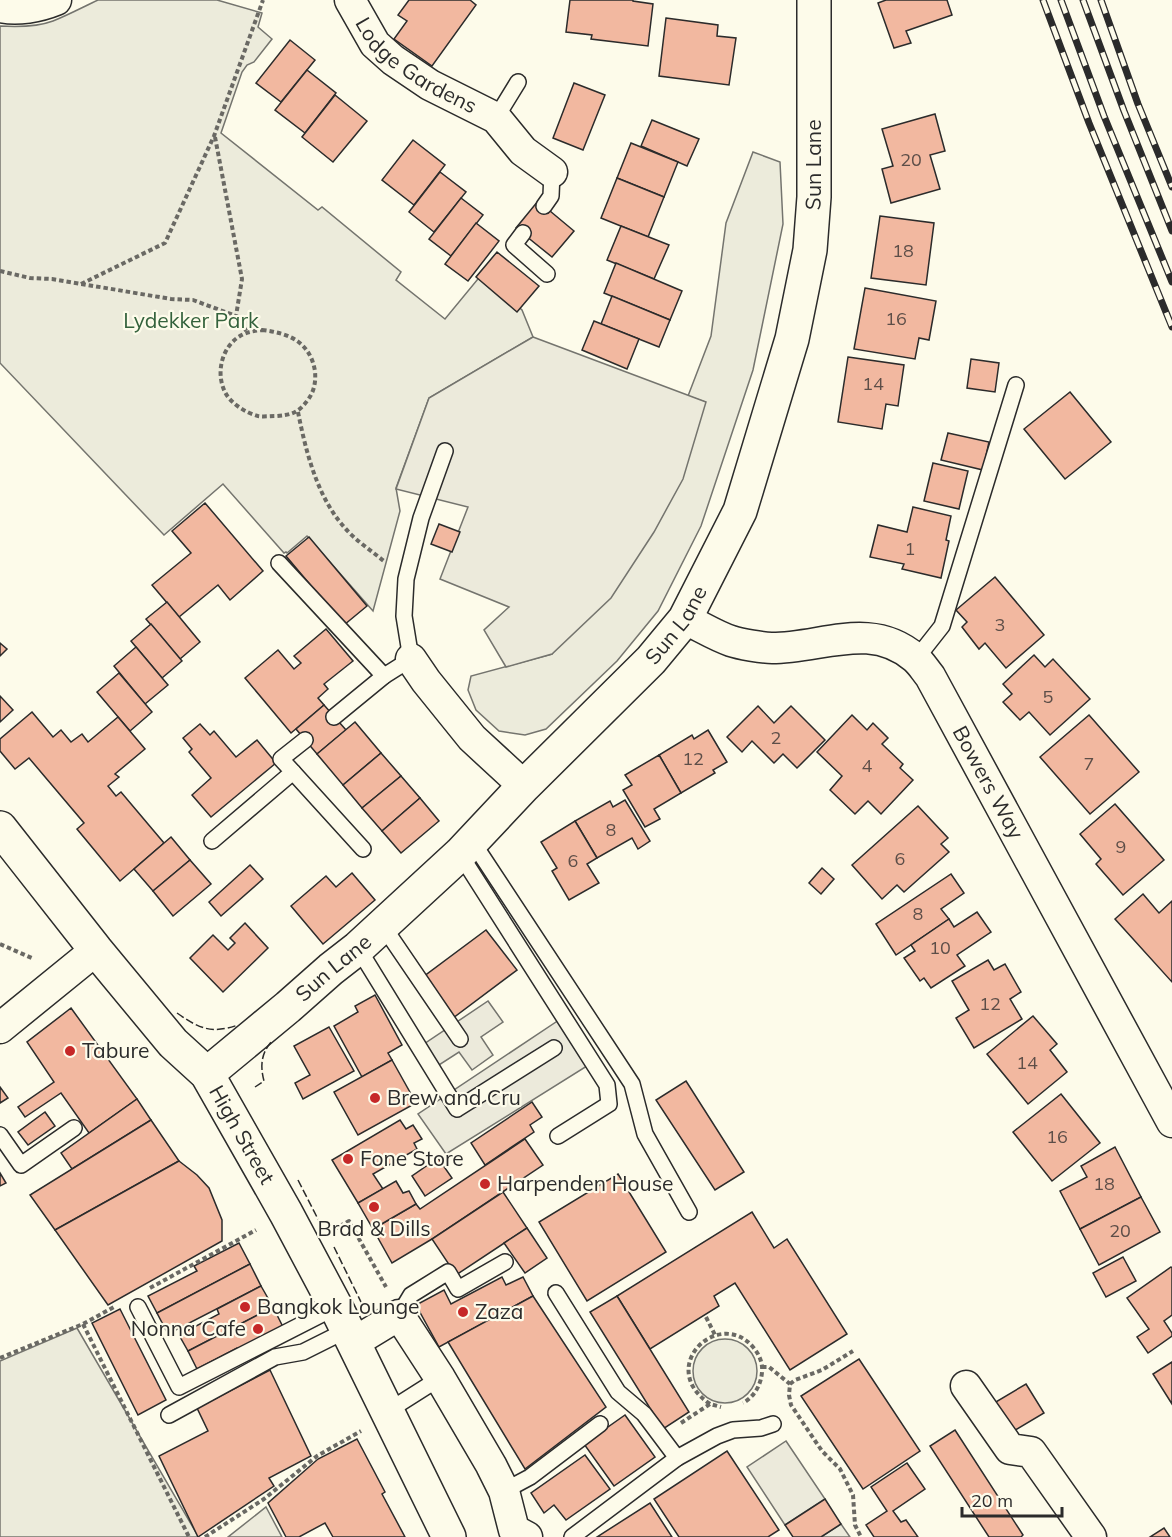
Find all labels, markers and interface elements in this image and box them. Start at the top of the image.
street label: Lodge Gardens [350,12,481,118]
street label: Sun Lane [799,119,826,211]
house number: 20 [900,148,922,171]
house number: 18 [892,239,914,262]
park label: Lydekker Park [123,307,259,333]
house number: 16 [885,307,907,330]
house number: 14 [862,372,884,395]
house number: 1 [905,537,915,560]
street label: Sun Lane [639,581,712,669]
house number: 3 [995,613,1005,636]
house number: 5 [1043,685,1054,708]
street label: Bowers Way [948,721,1030,843]
house number: 2 [771,726,781,749]
house number: 12 [682,747,704,770]
house number: 7 [1084,752,1094,775]
house number: 4 [862,754,873,777]
house number: 8 [606,818,616,841]
house number: 9 [1116,835,1126,858]
house number: 6 [895,847,905,870]
house number: 6 [568,849,578,872]
house number: 8 [913,902,923,925]
street label: Sun Lane [290,928,376,1006]
house number: 10 [929,936,951,959]
house number: 12 [979,992,1001,1015]
place label: Tabure [82,1037,149,1063]
marker: Tabure [63,1044,77,1058]
house number: 14 [1016,1051,1038,1074]
street label: High Street [204,1080,281,1188]
place label: Brew and Cru [387,1084,521,1110]
marker: Brew and Cru [368,1091,382,1105]
house number: 16 [1046,1125,1068,1148]
place label: Fone Store [360,1145,464,1171]
marker: Fone Store [341,1152,355,1166]
place label: Harpenden House [497,1170,673,1196]
house number: 18 [1093,1172,1115,1195]
marker: Harpenden House [478,1177,492,1191]
marker: Brad & Dills [367,1200,381,1214]
place label: Brad & Dills [317,1215,431,1241]
house number: 20 [1109,1219,1131,1242]
place label: Bangkok Lounge [257,1293,420,1319]
place label: Zaza [475,1298,523,1324]
marker: Bangkok Lounge [238,1300,252,1314]
marker: Zaza [456,1305,470,1319]
place label: Nonna Cafe [131,1315,246,1341]
marker: Nonna Cafe [251,1322,265,1336]
scale bar [962,1480,1062,1518]
text: 20 m [971,1489,1013,1512]

